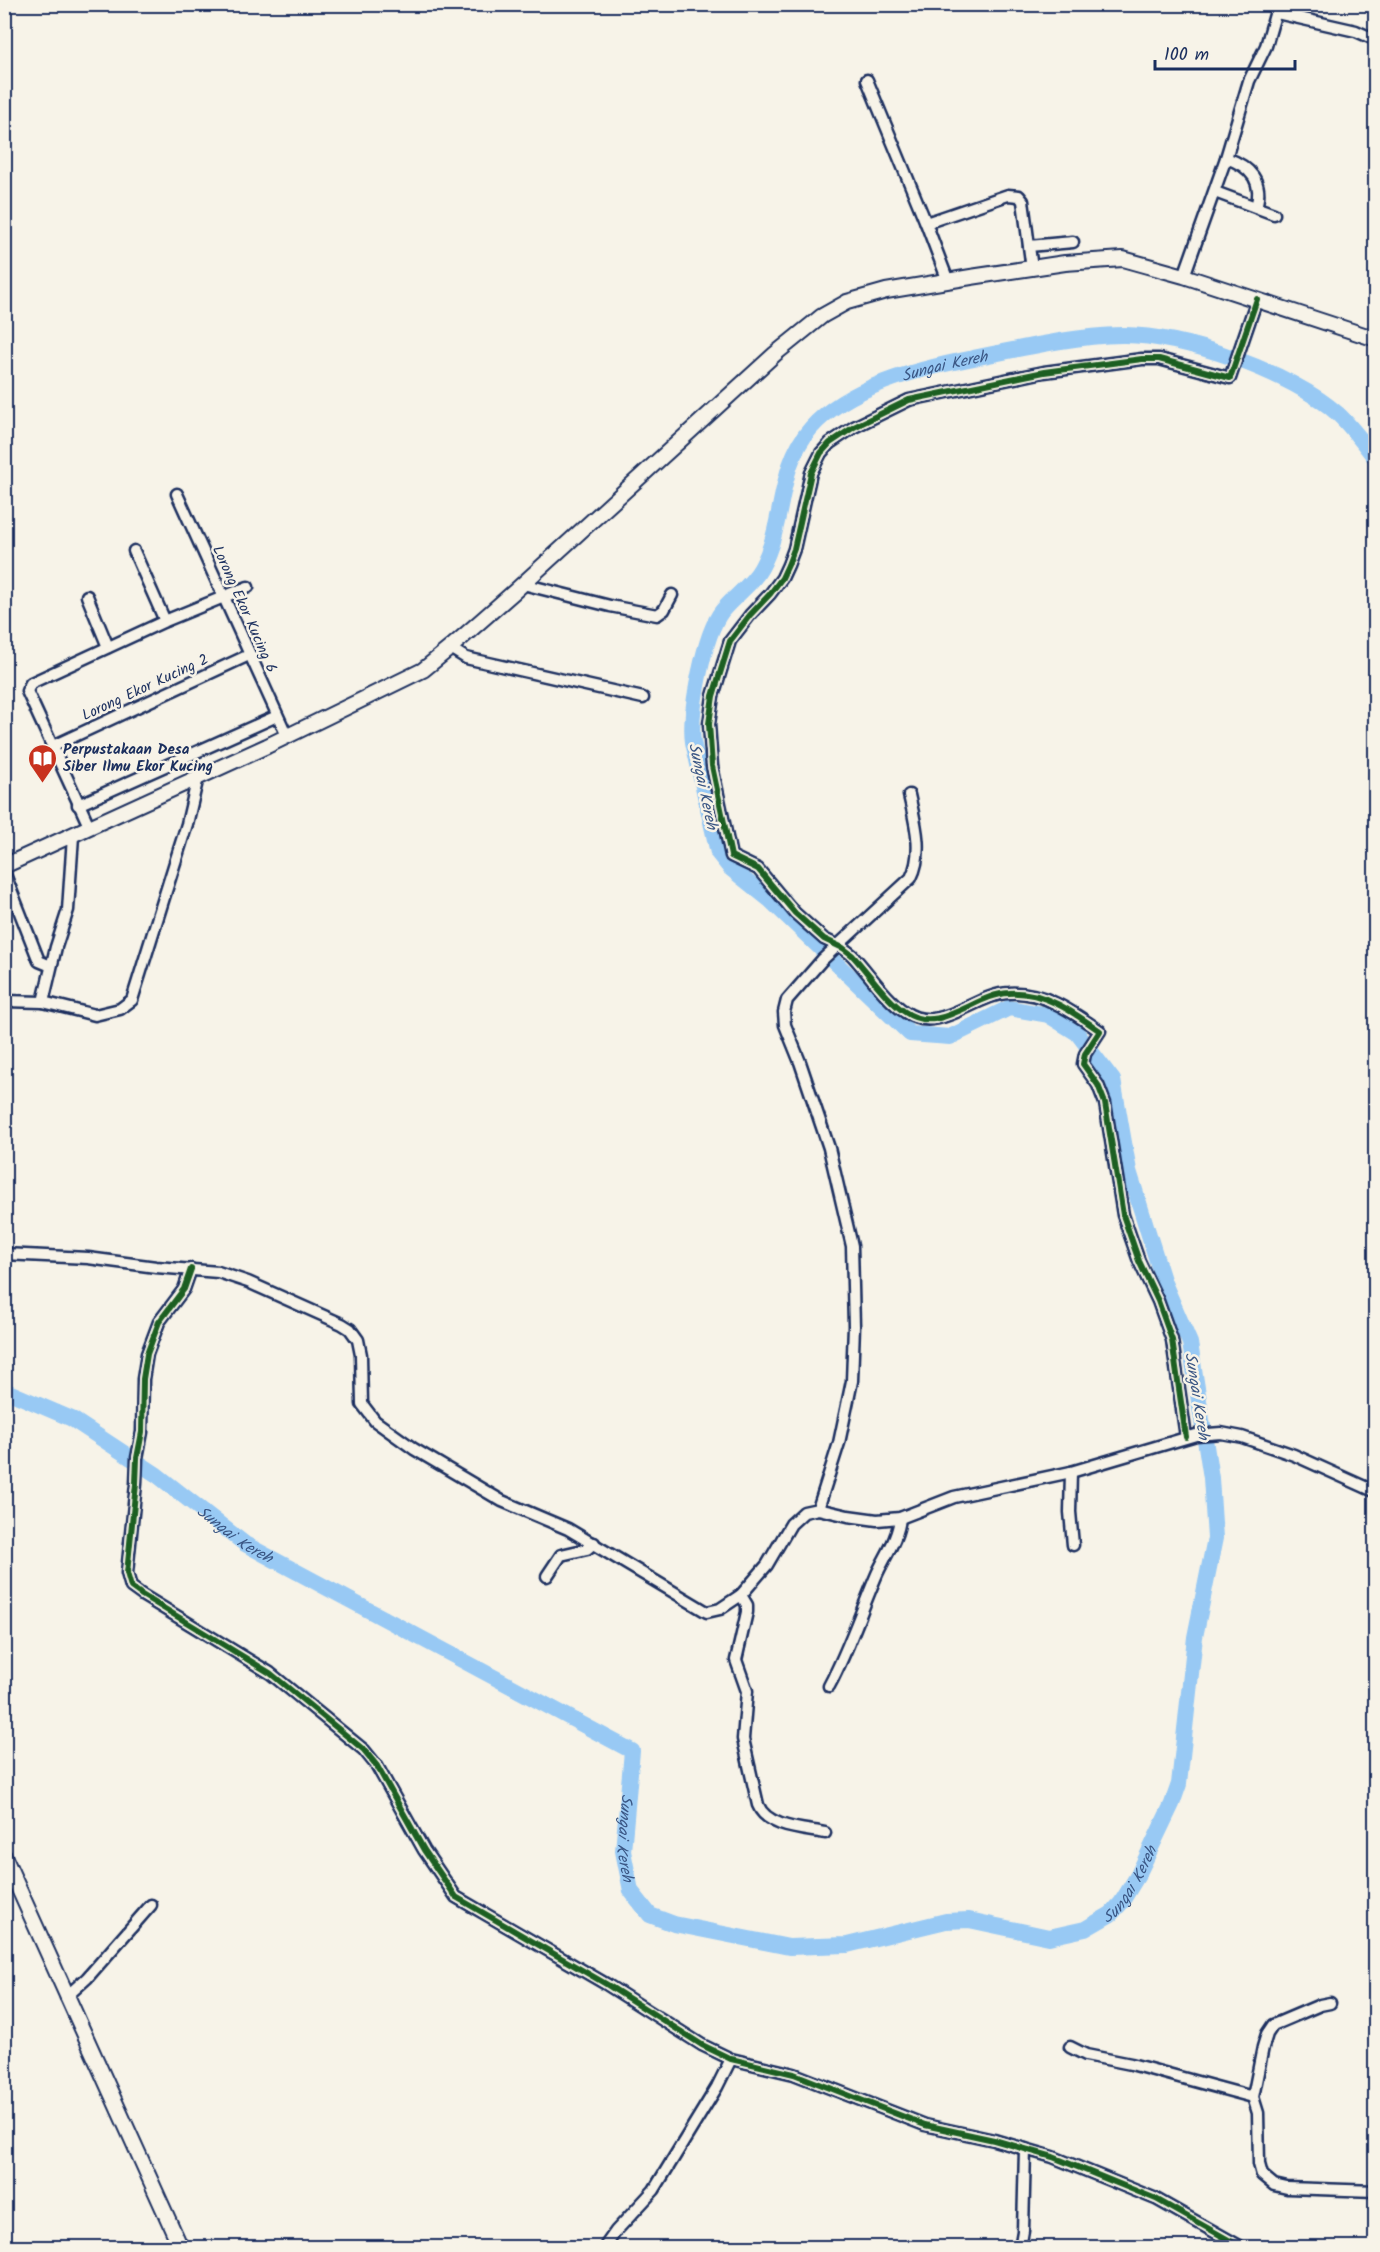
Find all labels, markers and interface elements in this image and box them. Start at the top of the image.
scale bar [1155,33,1294,71]
text: 100 m [1164,41,1209,70]
water label: Sungai Kereh [899,344,991,389]
street label: Lorong Ekor Kucing 6 [205,542,283,677]
street label: Lorong Ekor Kucing 2 [78,648,213,728]
place label: Perpustakaan Desa Siber Ilmu Ekor Kucing [63,738,213,779]
water label: Sungai Kereh [681,741,724,833]
library icon: Perpustakaan Desa Siber Ilmu Ekor Kucing [26,742,58,784]
water label: Sungai Kereh [1177,1351,1216,1443]
water label: Sungai Kereh [191,1500,278,1571]
water label: Sungai Kereh [608,1793,640,1886]
water label: Sungai Kereh [1098,1841,1165,1930]

